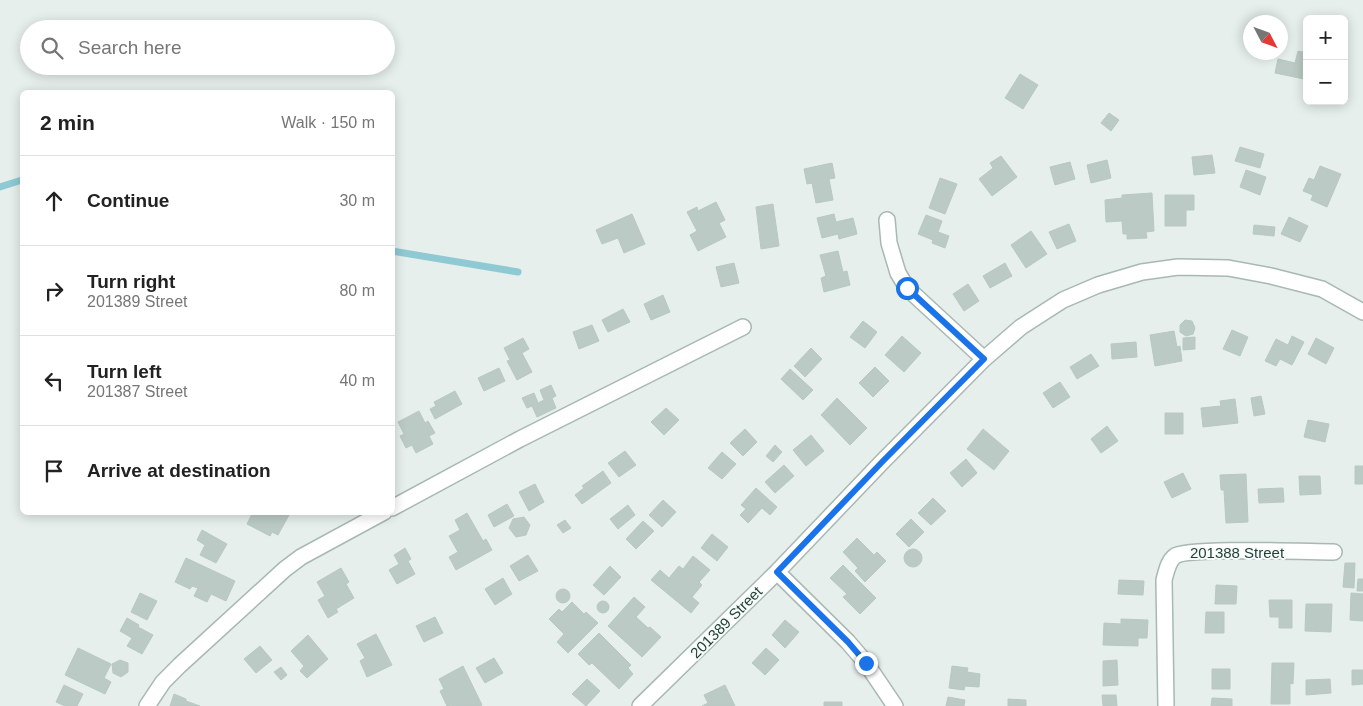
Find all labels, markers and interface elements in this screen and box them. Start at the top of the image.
north arrow [1243,15,1288,60]
map controls [1303,15,1348,105]
button: + [1303,15,1348,60]
search box [20,20,395,75]
icon: search [38,34,66,62]
text: Search here [78,37,182,58]
button: − [1303,60,1348,105]
text: 2 min [40,111,95,134]
text: Walk · 150 m [281,114,375,131]
icon: ahead [40,187,68,215]
text: Continue [87,190,169,211]
text: 30 m [339,192,375,209]
text: Turn right [87,271,175,292]
icon: right [40,277,68,305]
route start [896,277,919,300]
text: 80 m [339,282,375,299]
text: 201389 Street [87,293,188,310]
text: Turn left [87,361,162,382]
icon: left [40,367,68,395]
text: 40 m [339,372,375,389]
text: 201387 Street [87,383,188,400]
icon: arrive [40,457,68,485]
text: Arrive at destination [87,460,271,481]
street label: 201388 Street [1190,544,1285,561]
street label: 201389 Street [687,582,766,661]
route end [855,652,878,675]

